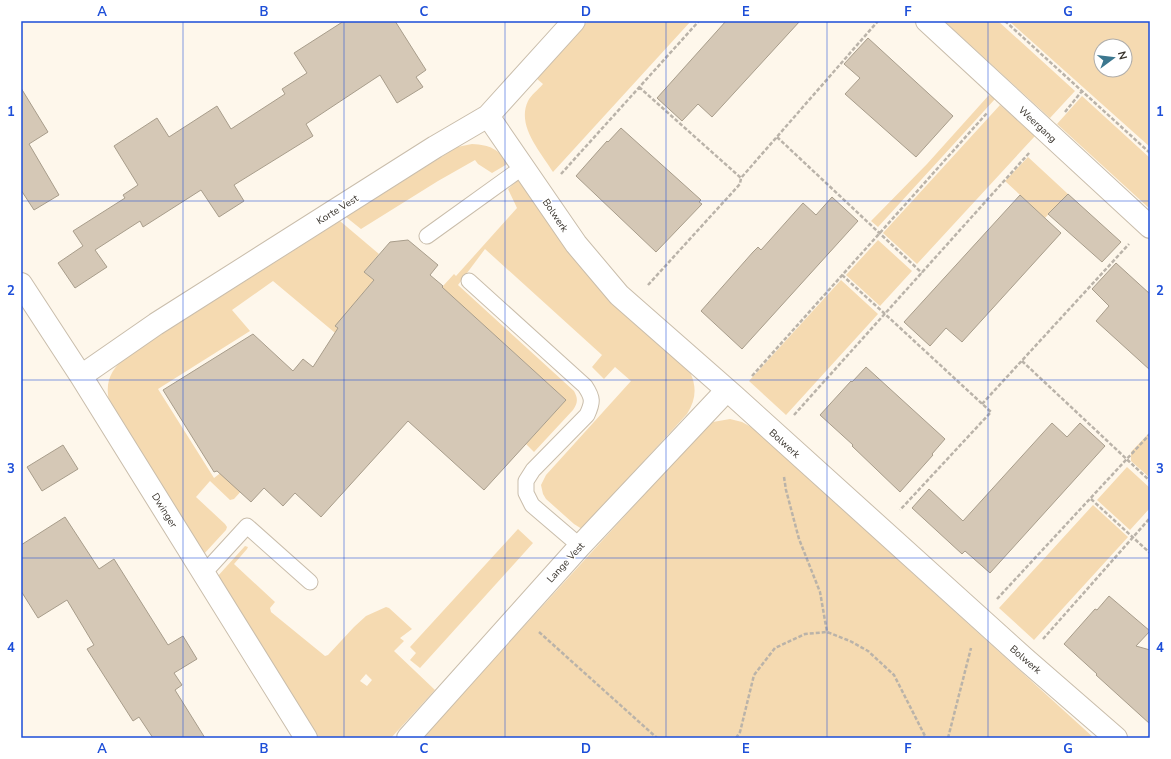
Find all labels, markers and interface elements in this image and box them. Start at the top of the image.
text: A [97,3,107,21]
text: B [260,3,269,21]
text: C [420,3,429,21]
text: D [581,3,591,21]
text: E [742,3,750,21]
text: F [904,3,912,21]
text: G [1063,3,1073,21]
north arrow [1093,38,1133,78]
text: N [1114,50,1130,61]
text: 1 [7,103,15,121]
street label: Weergang [1015,103,1059,146]
text: 1 [1156,103,1164,121]
street label: Korte Vest [314,191,361,228]
street label: Bolwerk [539,196,572,236]
text: 2 [7,282,15,300]
text: 2 [1156,282,1164,300]
street label: Bolwerk [766,426,804,462]
text: 3 [7,460,15,478]
text: 3 [1156,460,1164,478]
street label: Dwinger [148,490,181,531]
street label: Lange Vest [544,539,588,586]
text: 4 [7,639,15,657]
text: 4 [1156,639,1164,657]
street label: Bolwerk [1007,642,1045,678]
text: A [97,740,107,758]
text: B [260,740,269,758]
text: C [420,740,429,758]
text: D [581,740,591,758]
text: E [742,740,750,758]
text: F [904,740,912,758]
text: G [1063,740,1073,758]

